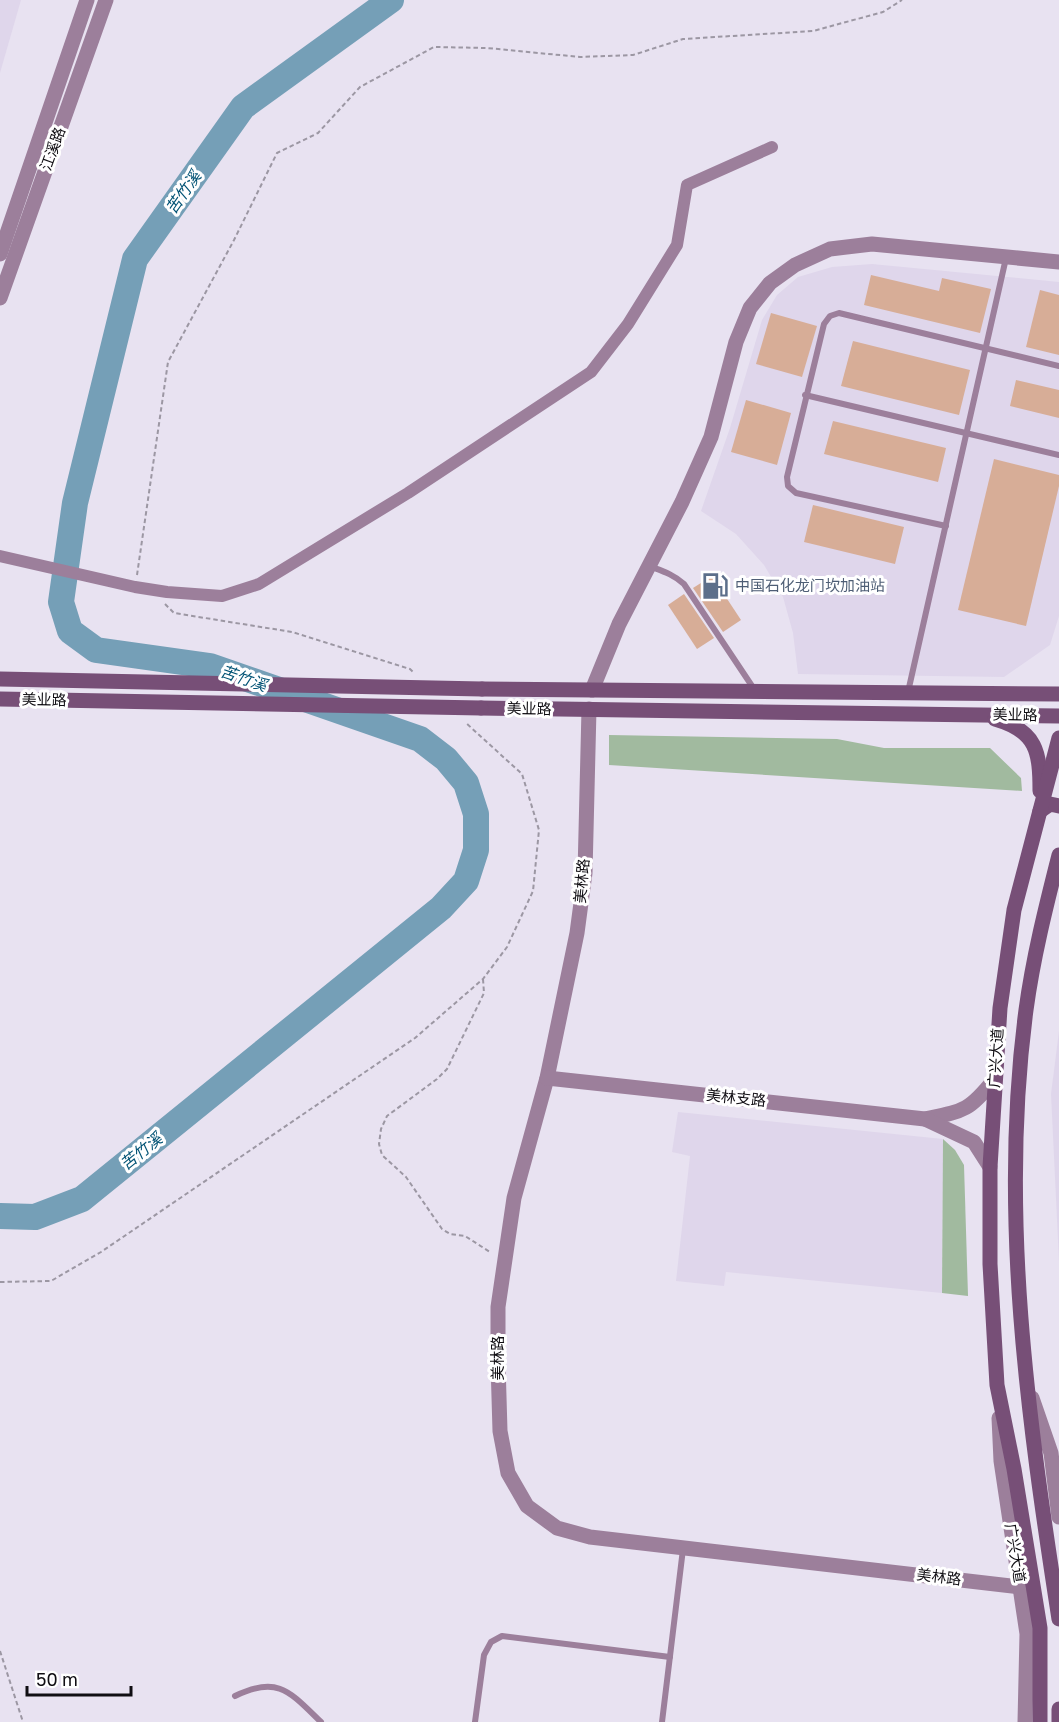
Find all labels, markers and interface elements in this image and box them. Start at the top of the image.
street label: 江溪路 [36,124,68,173]
water label: 苦竹溪 [161,165,206,217]
fuel station icon: 中国石化龙门坎加油站 [700,571,730,601]
place label: 中国石化龙门坎加油站 [735,576,885,594]
water label: 苦竹溪 [218,661,272,696]
street label: 美业路 [21,690,67,708]
street label: 美业路 [506,699,552,717]
street label: 美业路 [992,705,1038,723]
street label: 美林路 [570,858,592,904]
street label: 广兴大道 [984,1027,1006,1088]
street label: 美林支路 [705,1085,767,1109]
water label: 苦竹溪 [116,1127,167,1174]
street label: 美林路 [488,1335,506,1381]
street label: 广兴大道 [1002,1522,1030,1584]
street label: 美林路 [916,1564,963,1588]
scale bar [27,1659,130,1697]
text: 50 m [36,1668,78,1690]

